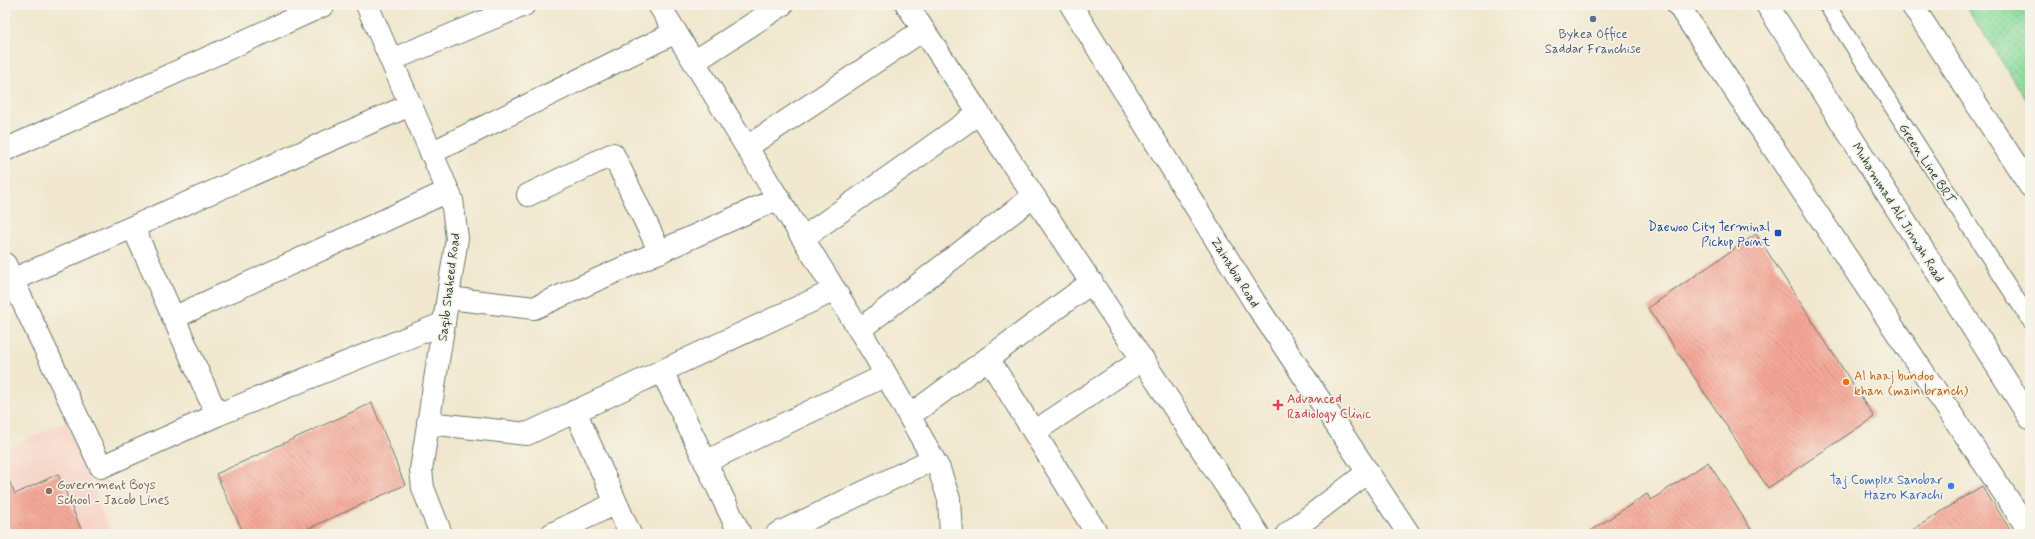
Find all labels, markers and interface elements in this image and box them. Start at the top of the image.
marker: Bykea Office Saddar Franchise [1588,14,1598,24]
place label: Bykea Office Saddar Franchise [1545,26,1641,58]
street label: Green Line BRT [1894,120,1960,208]
street label: Muhammad Ali Jinnah Road [1848,140,1948,286]
place label: Daewoo City Terminal Pickup Point [1648,219,1770,251]
marker: Daewoo City Terminal Pickup Point [1773,228,1783,238]
street label: Saqib Shaheed Road [434,232,465,342]
street label: Zainabia Road [1206,234,1263,311]
place label: Al haaj bundoo khan (main branch) [1854,368,1968,400]
marker: Al haaj bundoo khan (main branch) [1841,377,1851,387]
place label: Advanced Radiology Clinic [1287,391,1371,423]
marker: Advanced Radiology Clinic [1272,399,1284,411]
place label: Taj Complex Sanobar Hazro Karachi [1830,472,1944,504]
place label: Government Boys School - Jacob Lines [57,477,169,509]
marker: Taj Complex Sanobar Hazro Karachi [1946,481,1956,491]
marker: Government Boys School - Jacob Lines [44,486,54,496]

